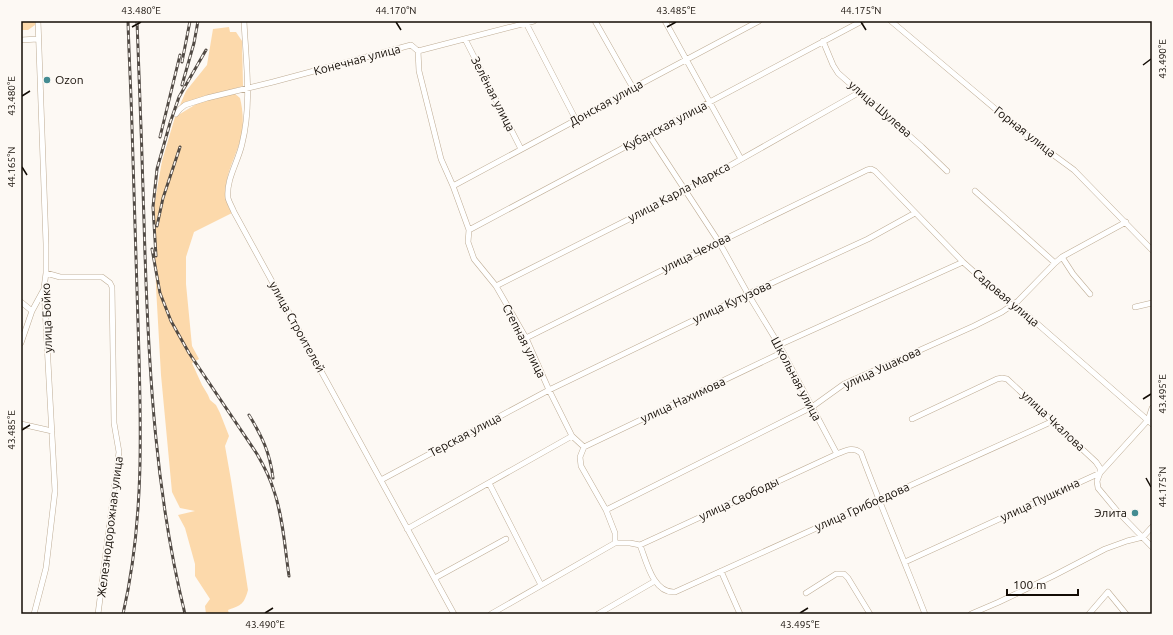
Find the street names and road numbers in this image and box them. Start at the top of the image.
street label: Конечная улица [312,42,402,77]
street label: Зелёная улица [469,54,518,133]
street label: Донская улица [567,77,645,128]
street label: улица Шулева [846,78,915,140]
street label: Кубанская улица [621,98,709,153]
street label: Горная улица [992,104,1058,160]
street label: улица Карла Маркса [626,159,732,224]
street label: улица Чехова [659,230,732,275]
street label: Садовая улица [971,266,1042,329]
street label: улица Кутузова [690,278,773,325]
street label: улица Строителей [267,279,328,374]
street label: улица Бойко [39,283,54,353]
street label: Степная улица [500,302,549,380]
street label: Школьная улица [769,335,824,423]
street label: улица Ушакова [841,344,923,391]
street label: улица Нахимова [638,374,727,425]
street label: улица Чкалова [1019,388,1088,453]
street label: Терская улица [426,410,503,459]
street label: Железнодорожная улица [94,456,125,598]
street label: улица Свободы [697,474,781,523]
street label: улица Пушкина [998,476,1081,524]
street label: улица Грибоедова [812,480,911,533]

